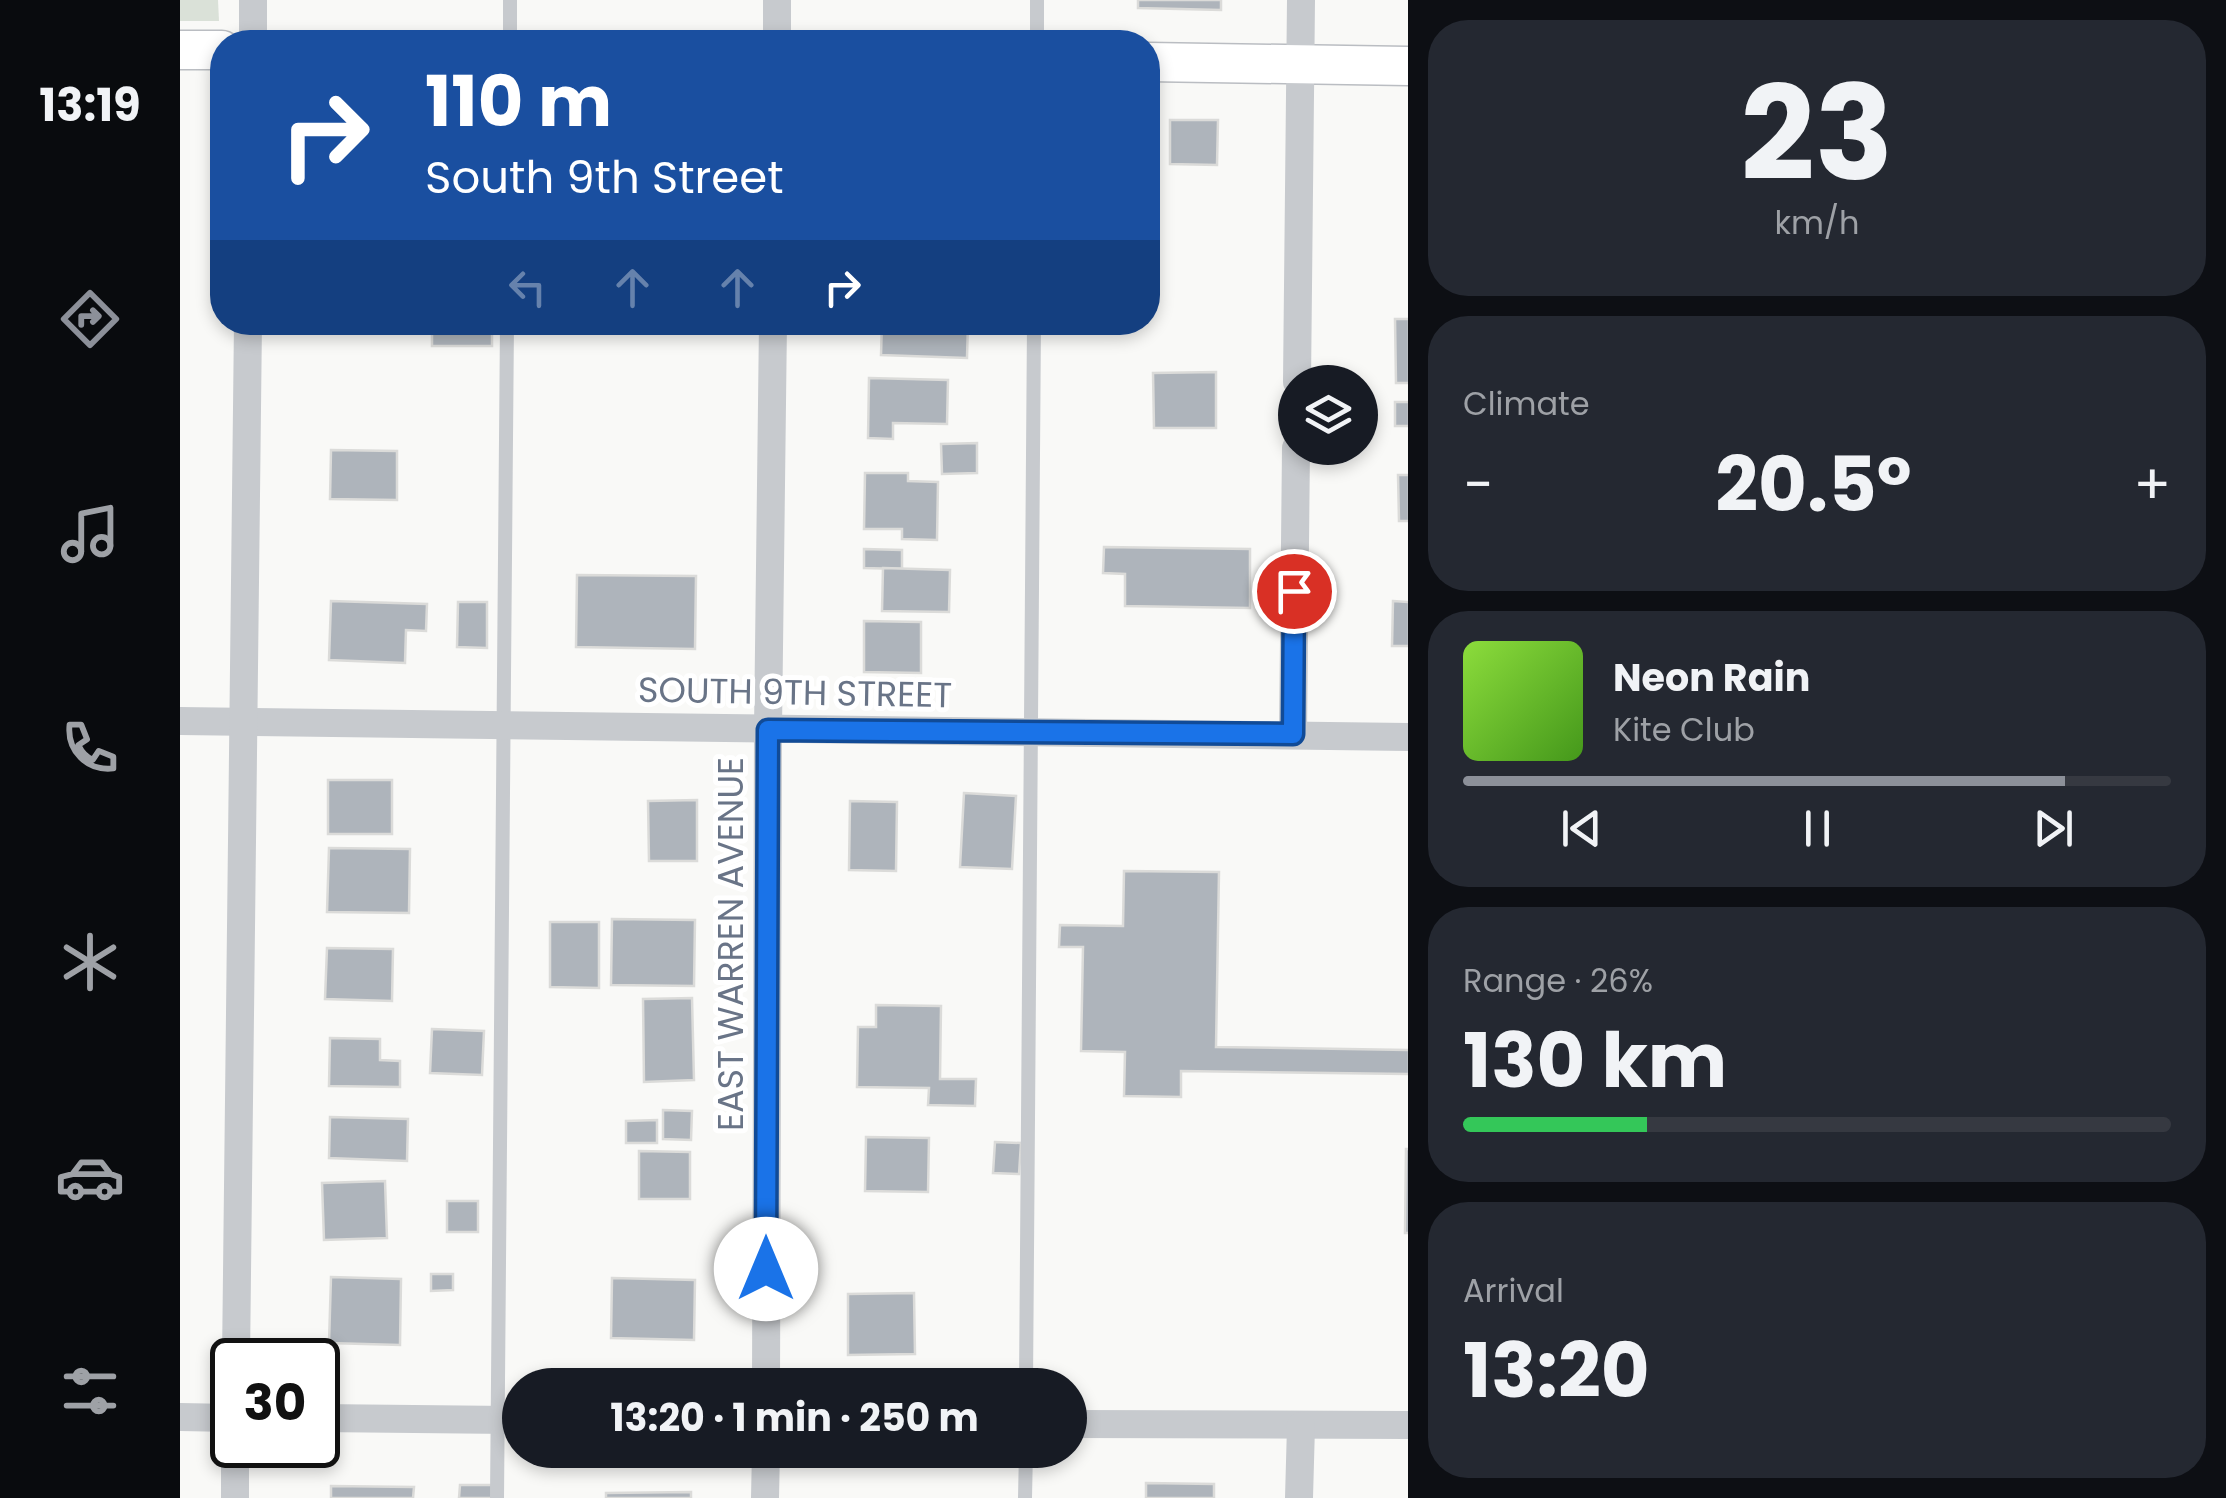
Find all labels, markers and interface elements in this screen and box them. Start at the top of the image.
text: 23 [1741,42,1893,225]
text: 110 m [425,52,612,151]
icon: right [260,70,390,200]
text: 13:19 [39,74,141,137]
text: South 9th Street [425,146,784,209]
text: km/h [1774,200,1860,245]
icon: left [500,260,555,315]
icon: ahead [605,260,660,315]
icon: ahead [710,260,765,315]
icon: right [815,260,870,315]
icon: directions [55,284,125,354]
map controls [1278,365,1378,465]
button: layers [1278,365,1378,465]
text: Climate [1463,381,1590,426]
text: 20.5° [1715,432,1912,537]
text: − [1463,446,1493,523]
text: + [2133,446,2171,523]
icon: music [55,499,125,569]
pin [1252,549,1337,634]
icon: arrive [1267,564,1322,619]
text: Neon Rain [1613,651,1810,704]
street label: SOUTH 9TH STREET [637,665,953,719]
text: Kite Club [1613,707,1755,752]
icon: phone [55,713,125,783]
street label: EAST WARREN AVENUE [706,757,755,1131]
icon: previous [1554,801,1609,856]
icon: pause [1790,801,1845,856]
icon: next [2026,801,2081,856]
icon: climate [55,927,125,997]
text: Range · 26% [1463,958,1653,1003]
text: 130 km [1463,1008,1727,1113]
icon: car [55,1142,125,1212]
position arrow [714,1217,818,1321]
text: Arrival [1463,1268,1564,1313]
text: 13:20 [1463,1318,1650,1423]
speed limit sign: 30 [210,1338,340,1468]
icon: filters [55,1356,125,1426]
text: 13:20 · 1 min · 250 m [610,1391,979,1444]

